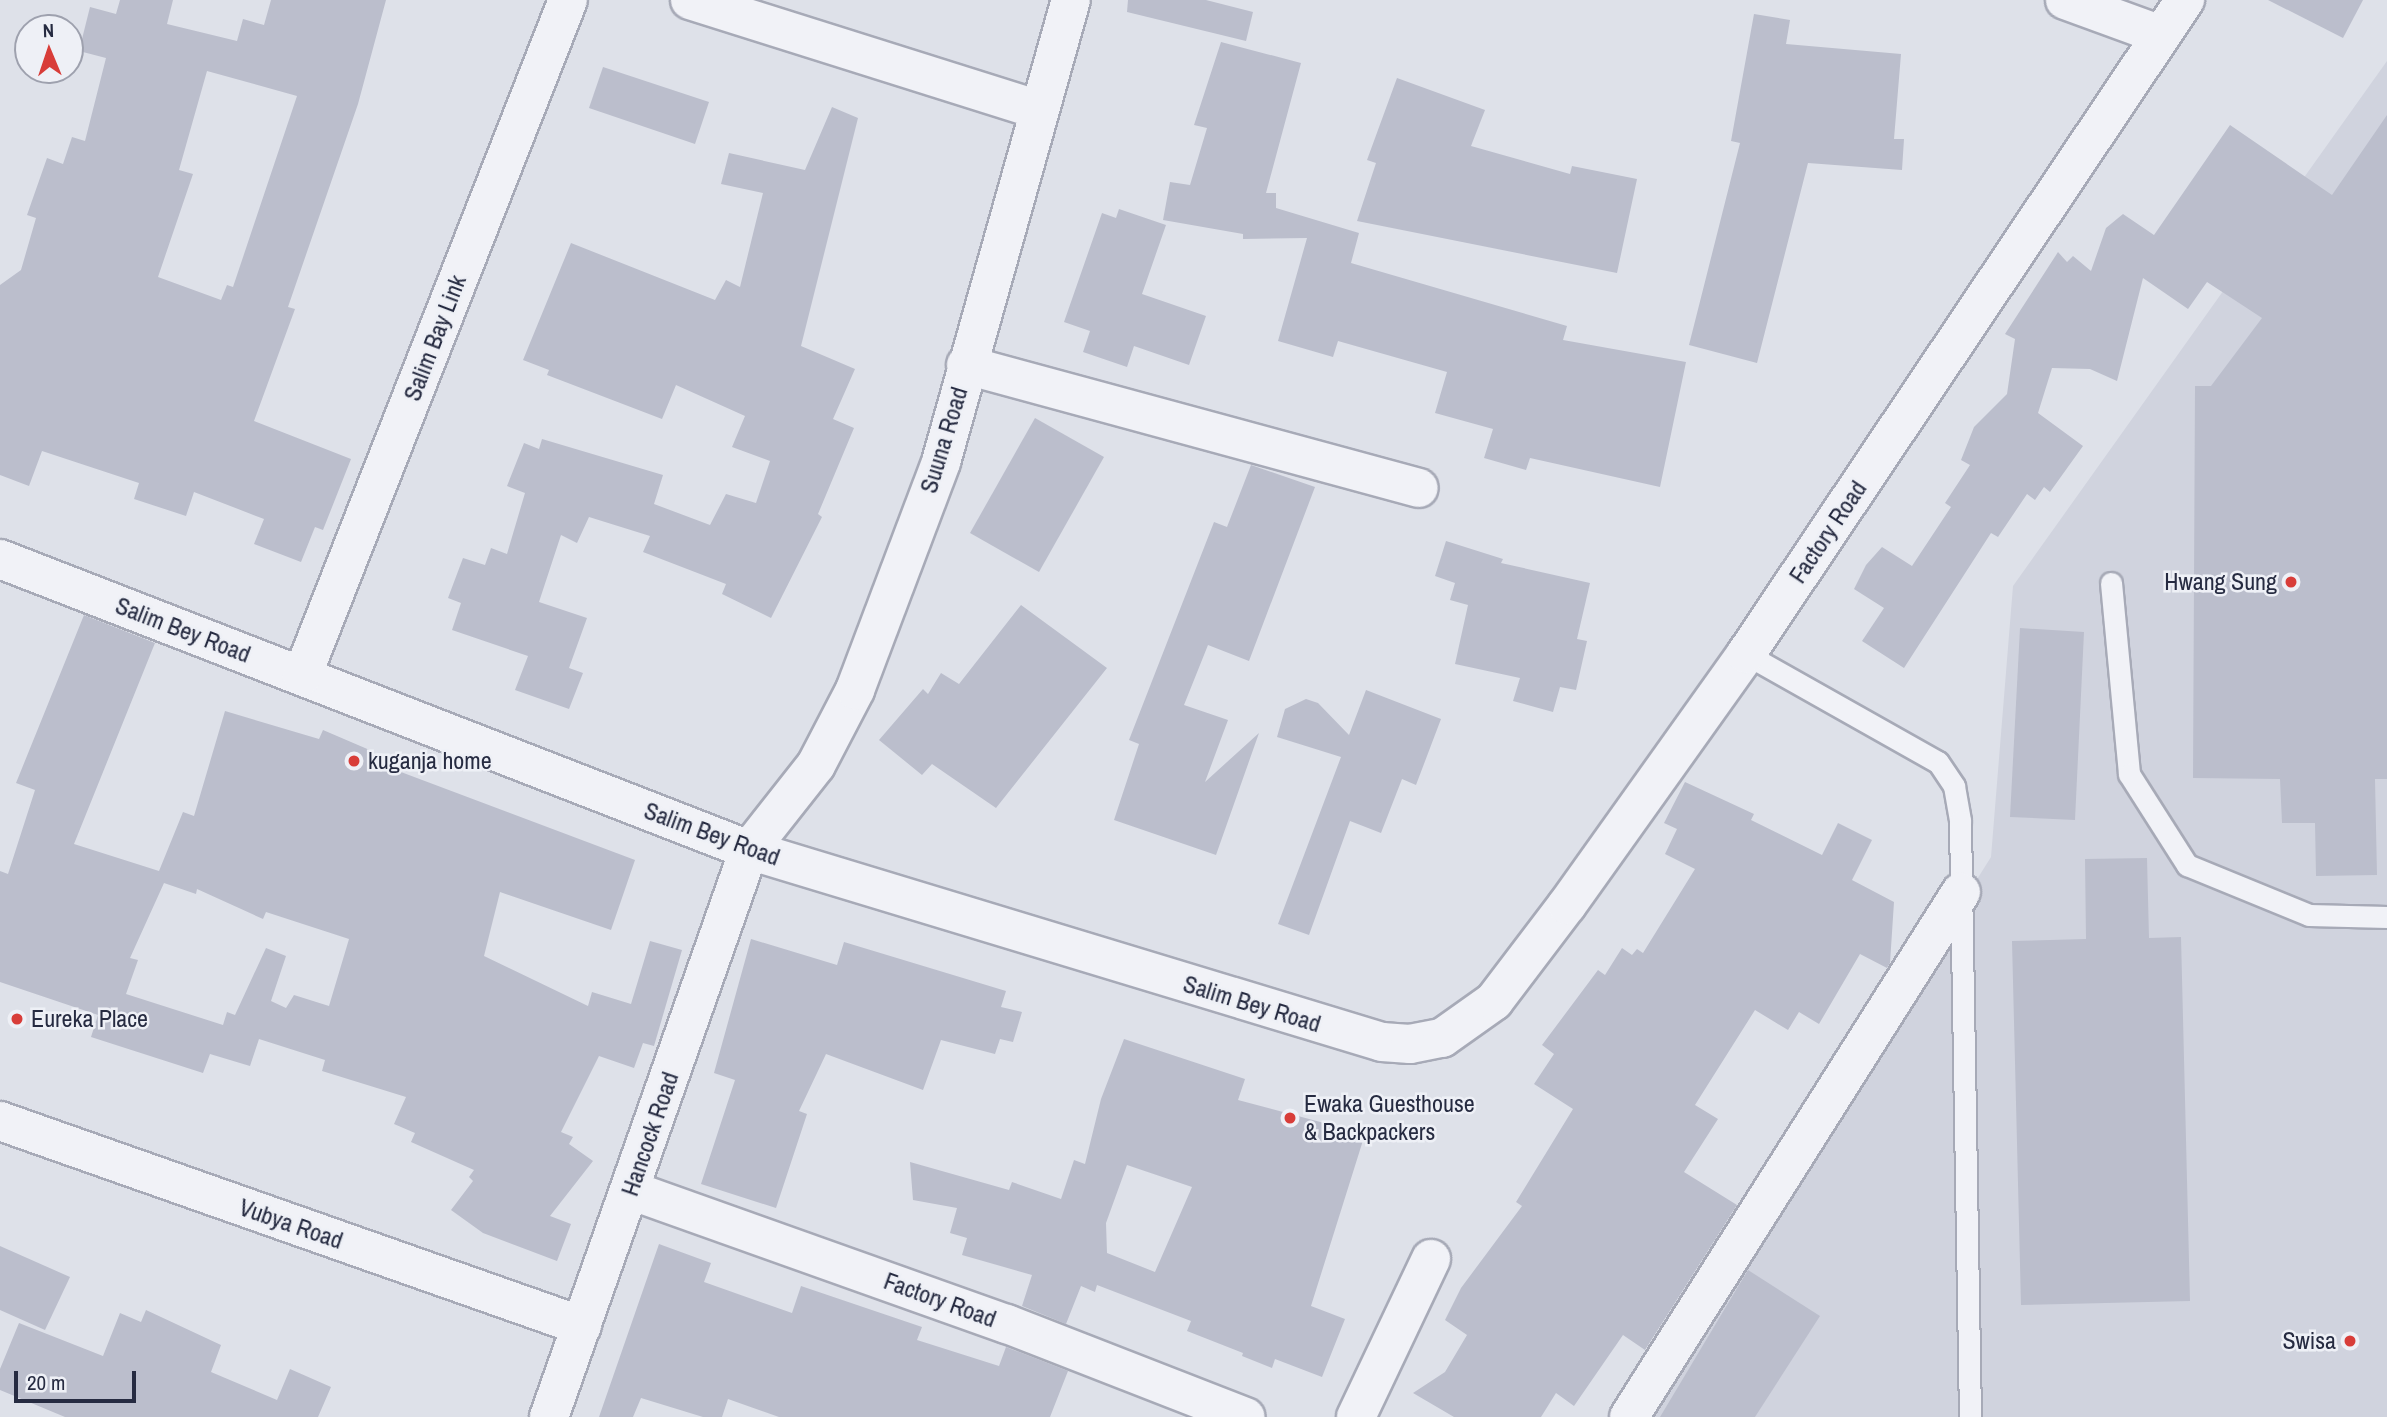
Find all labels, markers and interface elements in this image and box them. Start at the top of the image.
north arrow [14,14,84,84]
text: N [42,17,54,43]
street label: Salim Bay Link [398,271,472,405]
street label: Suuna Road [914,383,974,497]
street label: Factory Road [1783,475,1873,589]
place label: Hwang Sung [2164,568,2277,596]
marker: Hwang Sung [2283,574,2299,590]
street label: Salim Bey Road [111,591,255,669]
place label: kuganja home [368,747,492,775]
marker: kuganja home [346,753,362,769]
street label: Salim Bey Road [640,796,784,872]
street label: Salim Bey Road [1180,969,1324,1039]
place label: Eureka Place [31,1005,148,1033]
marker: Eureka Place [9,1011,25,1027]
street label: Hancock Road [615,1068,685,1200]
place label: Ewaka Guesthouse & Backpackers [1304,1090,1475,1146]
marker: Ewaka Guesthouse & Backpackers [1282,1110,1298,1126]
street label: Vubya Road [235,1193,347,1255]
street label: Factory Road [880,1266,1000,1334]
place label: Swisa [2282,1327,2336,1355]
marker: Swisa [2342,1333,2358,1349]
scale bar [18,1358,140,1402]
text: 20 m [27,1368,65,1397]

